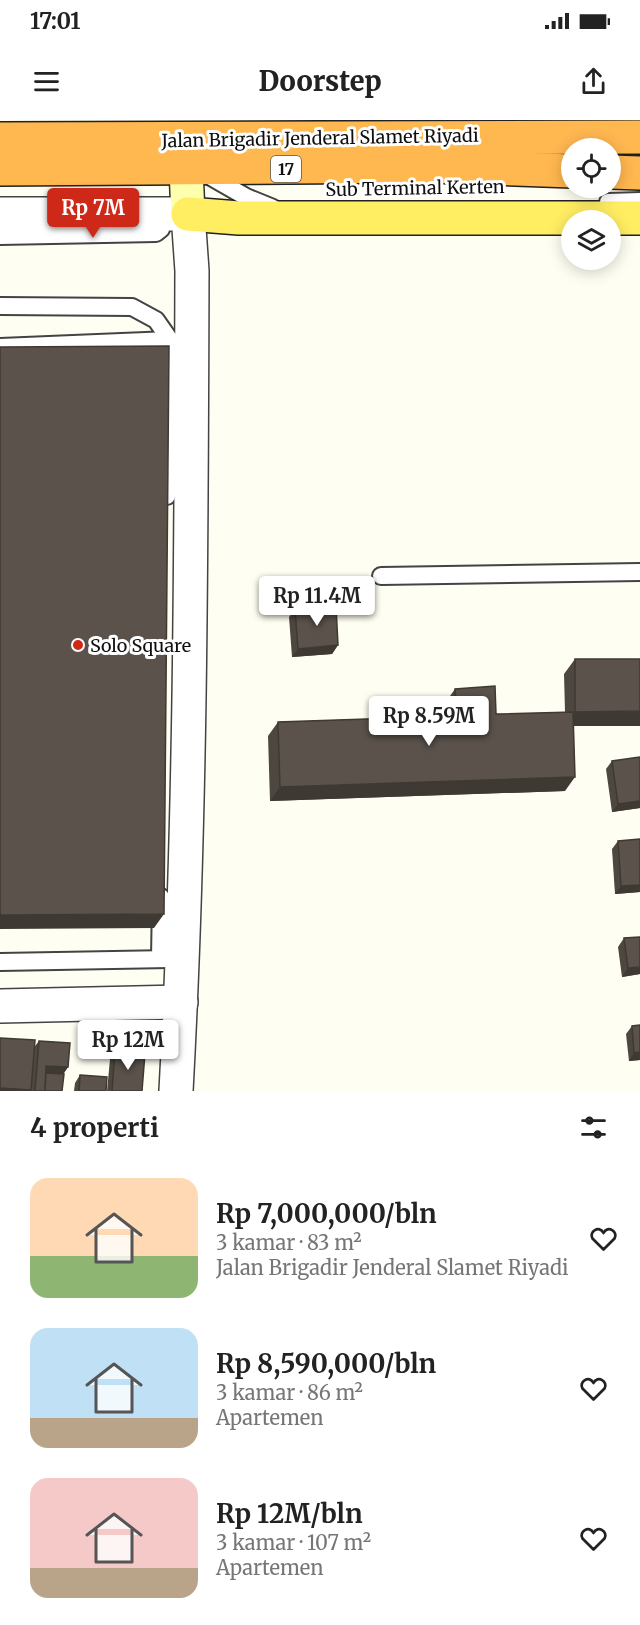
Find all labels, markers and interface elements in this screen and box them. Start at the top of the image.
text: 17:01 [30,7,81,35]
text: Doorstep [258,64,382,98]
icon: menu [30,65,63,98]
icon: share [577,65,610,98]
street label: Jalan Brigadir Jenderal Slamet Riyadi [160,124,479,152]
map controls [561,138,621,270]
button: locate [561,138,621,198]
road number: 17 [271,156,301,182]
street label: Sub Terminal Kerten [325,175,505,201]
pin: Rp 7M [51,188,135,239]
text: Rp 7M [61,195,125,220]
button: layers [561,210,621,270]
pin: Rp 11.4M [255,576,379,627]
text: Rp 11.4M [273,583,361,608]
place label: Solo Square [90,634,191,657]
marker: Solo Square [71,638,85,652]
pin: Rp 8.59M [367,696,491,747]
text: Rp 8.59M [383,703,475,728]
pin: Rp 12M [79,1020,177,1071]
text: Rp 12M [92,1027,164,1052]
text: 4 properti [30,1111,159,1144]
icon: filters [577,1111,610,1144]
text: Rp 7,000,000/bln [216,1197,437,1230]
icon: home [78,1202,150,1274]
icon: heart [587,1222,620,1255]
text: 3 kamar · 83 m² [216,1230,362,1255]
text: Jalan Brigadir Jenderal Slamet Riyadi [216,1255,569,1280]
text: Rp 8,590,000/bln [216,1347,436,1380]
icon: home [78,1352,150,1424]
icon: heart [577,1372,610,1405]
text: 3 kamar · 86 m² [216,1380,363,1405]
text: Apartemen [216,1405,323,1430]
text: Rp 12M/bln [216,1497,363,1530]
icon: home [78,1502,150,1574]
icon: heart [577,1522,610,1555]
text: 3 kamar · 107 m² [216,1530,371,1555]
text: Apartemen [216,1555,323,1580]

